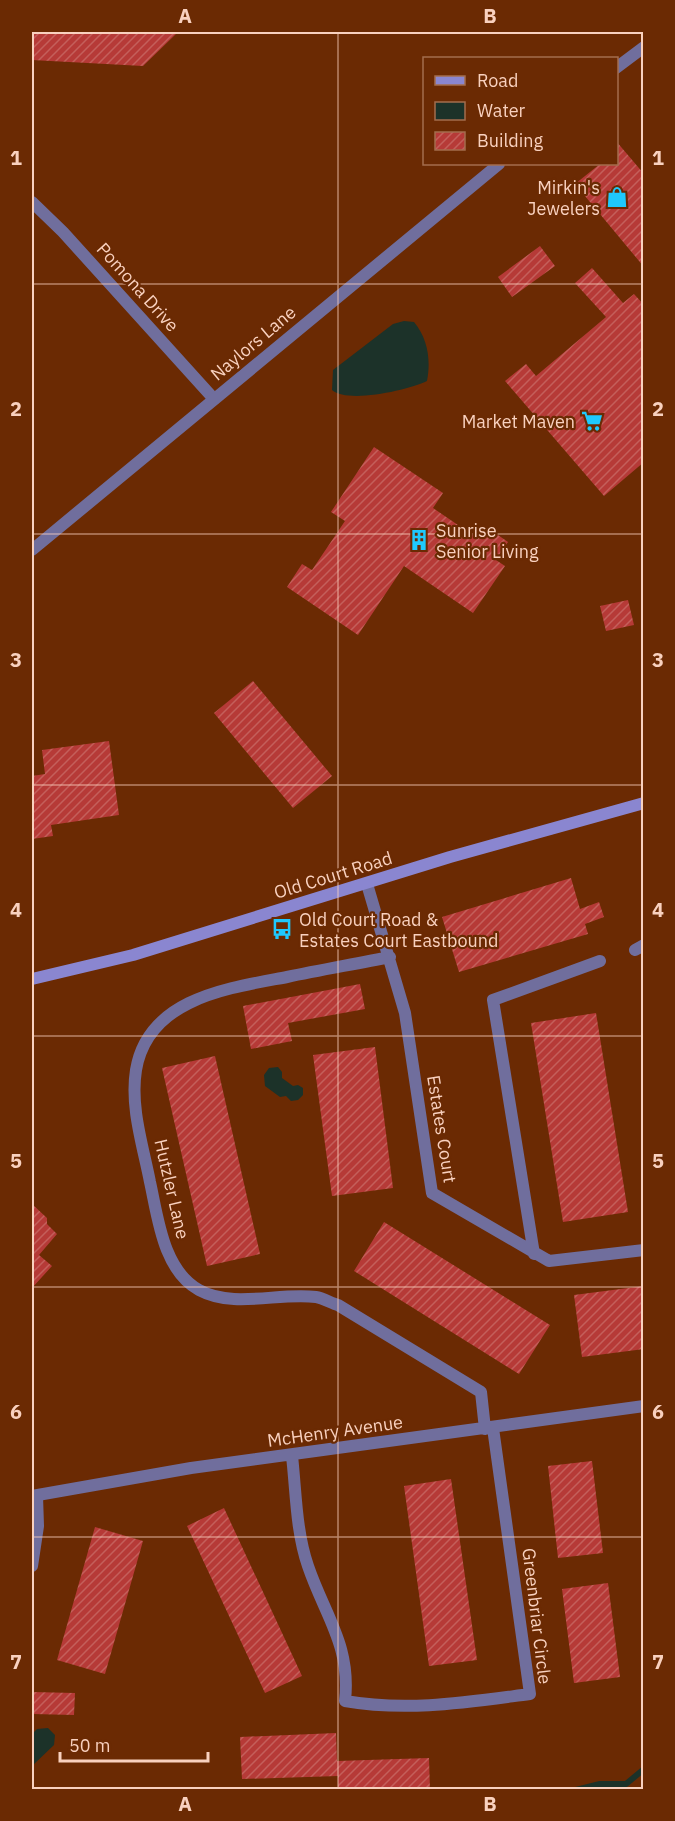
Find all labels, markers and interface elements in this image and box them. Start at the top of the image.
text: A [178,2,192,29]
text: B [483,2,497,29]
legend [423,57,618,165]
text: Road [477,69,518,92]
text: Water [477,99,526,122]
text: Building [477,129,544,152]
text: 1 [10,144,22,171]
text: 1 [652,144,664,171]
place label: Mirkin's Jewelers [527,176,600,220]
shop icon: Mirkin's Jewelers [605,185,629,209]
street label: Pomona Drive [92,238,184,336]
street label: Naylors Lane [206,301,301,385]
text: 2 [10,395,22,422]
text: 2 [652,395,664,422]
supermarket icon: Market Maven [580,409,604,433]
place label: Market Maven [462,410,575,433]
place label: Sunrise Senior Living [436,519,539,563]
building icon: Sunrise Senior Living [407,528,431,552]
text: 3 [10,646,22,673]
text: 3 [652,646,664,673]
street label: Old Court Road [271,846,395,904]
text: 4 [10,896,22,923]
text: 4 [652,896,664,923]
place label: Old Court Road & Estates Court Eastbound [299,908,498,952]
bus stop icon: Old Court Road & Estates Court Eastbound [270,917,294,941]
street label: Estates Court [422,1074,462,1184]
street label: Hutzler Lane [149,1137,195,1241]
text: 5 [10,1147,22,1174]
text: 5 [652,1147,664,1174]
text: 6 [10,1398,22,1425]
text: 6 [652,1398,664,1425]
street label: McHenry Avenue [266,1410,404,1452]
street label: Greenbriar Circle [517,1547,557,1686]
text: 7 [10,1648,22,1675]
text: 7 [652,1648,664,1675]
scale bar [60,1725,208,1763]
text: 50 m [69,1734,111,1757]
text: A [178,1790,192,1817]
text: B [483,1790,497,1817]

